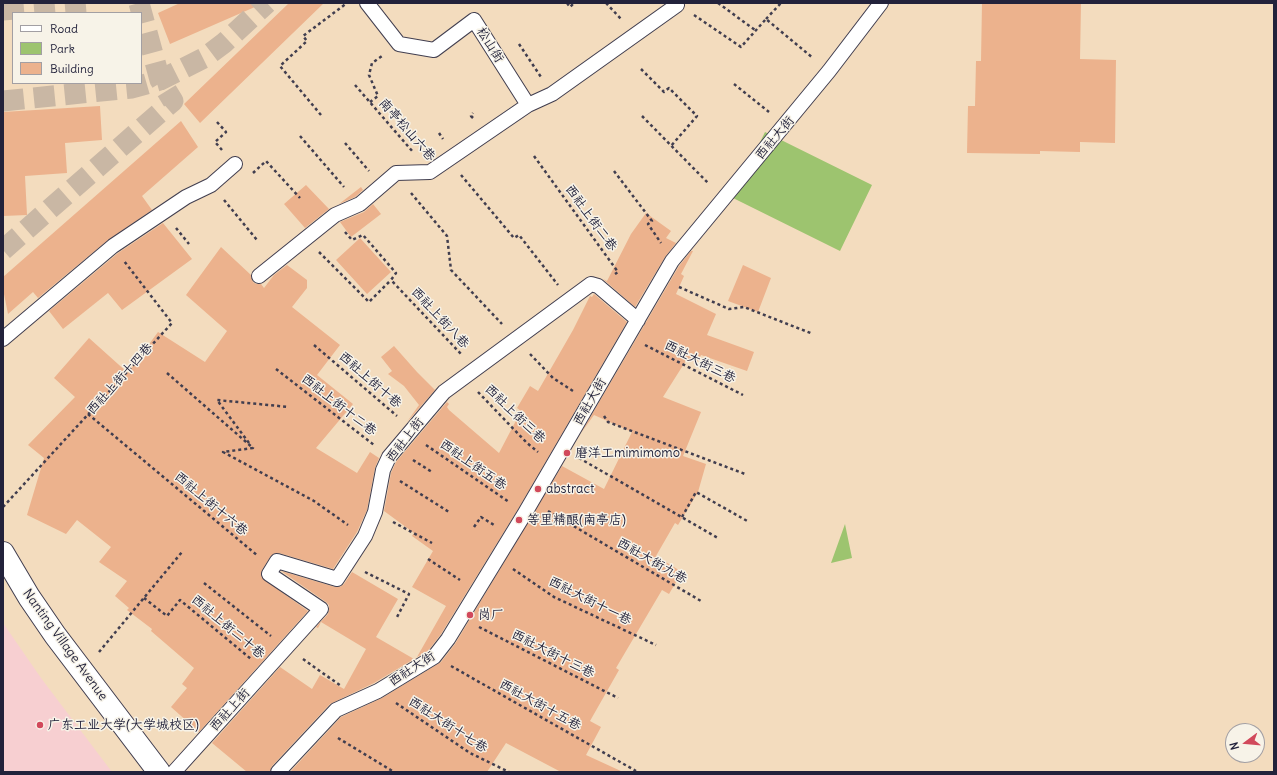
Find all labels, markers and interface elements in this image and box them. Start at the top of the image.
legend [12,12,142,84]
text: Road [50,21,78,36]
street label: 松山街 [473,24,507,66]
text: Park [50,41,75,56]
text: Building [50,61,94,76]
street label: 南亭松山六巷 [376,95,438,165]
street label: 西社大街 [752,113,798,163]
street label: 西社上街二巷 [562,182,620,254]
street label: 西社上街八巷 [408,284,472,352]
street label: 西社大街三巷 [662,337,738,387]
street label: 西社上街十四巷 [84,340,156,418]
street label: 西社上街十巷 [335,349,405,411]
street label: 西社上街十二巷 [298,371,380,439]
street label: 西社大街 [570,376,610,428]
street label: 西社上街三巷 [482,381,548,447]
street label: 西社上街 [383,415,427,465]
street label: 西社上街五巷 [437,436,509,494]
place label: 磨洋工mimimomo [575,445,680,461]
marker: 磨洋工mimimomo [562,448,572,458]
street label: 西社上街十六巷 [171,469,251,539]
place label: abstract [546,481,594,497]
marker: abstract [533,484,543,494]
place label: 等里精酿(南亭店) [527,512,626,528]
marker: 等里精酿(南亭店) [514,515,524,525]
street label: 西社大街九巷 [614,535,690,587]
street label: 西社大街十一巷 [546,573,634,629]
street label: Nanting Village Avenue [19,586,111,704]
street label: 西社上街二十巷 [188,592,268,662]
place label: 岗厂 [478,607,504,623]
marker: 岗厂 [465,610,475,620]
street label: 西社大街十三巷 [509,626,597,682]
street label: 西社大街 [386,648,438,690]
street label: 西社大街十五巷 [496,676,584,734]
street label: 西社上街 [207,685,253,735]
street label: 西社大街十七巷 [406,694,490,756]
place label: 广东工业大学(大学城校区) [48,717,199,733]
marker: 广东工业大学(大学城校区) [35,720,45,730]
north arrow [1225,723,1265,763]
text: N [1227,740,1242,752]

